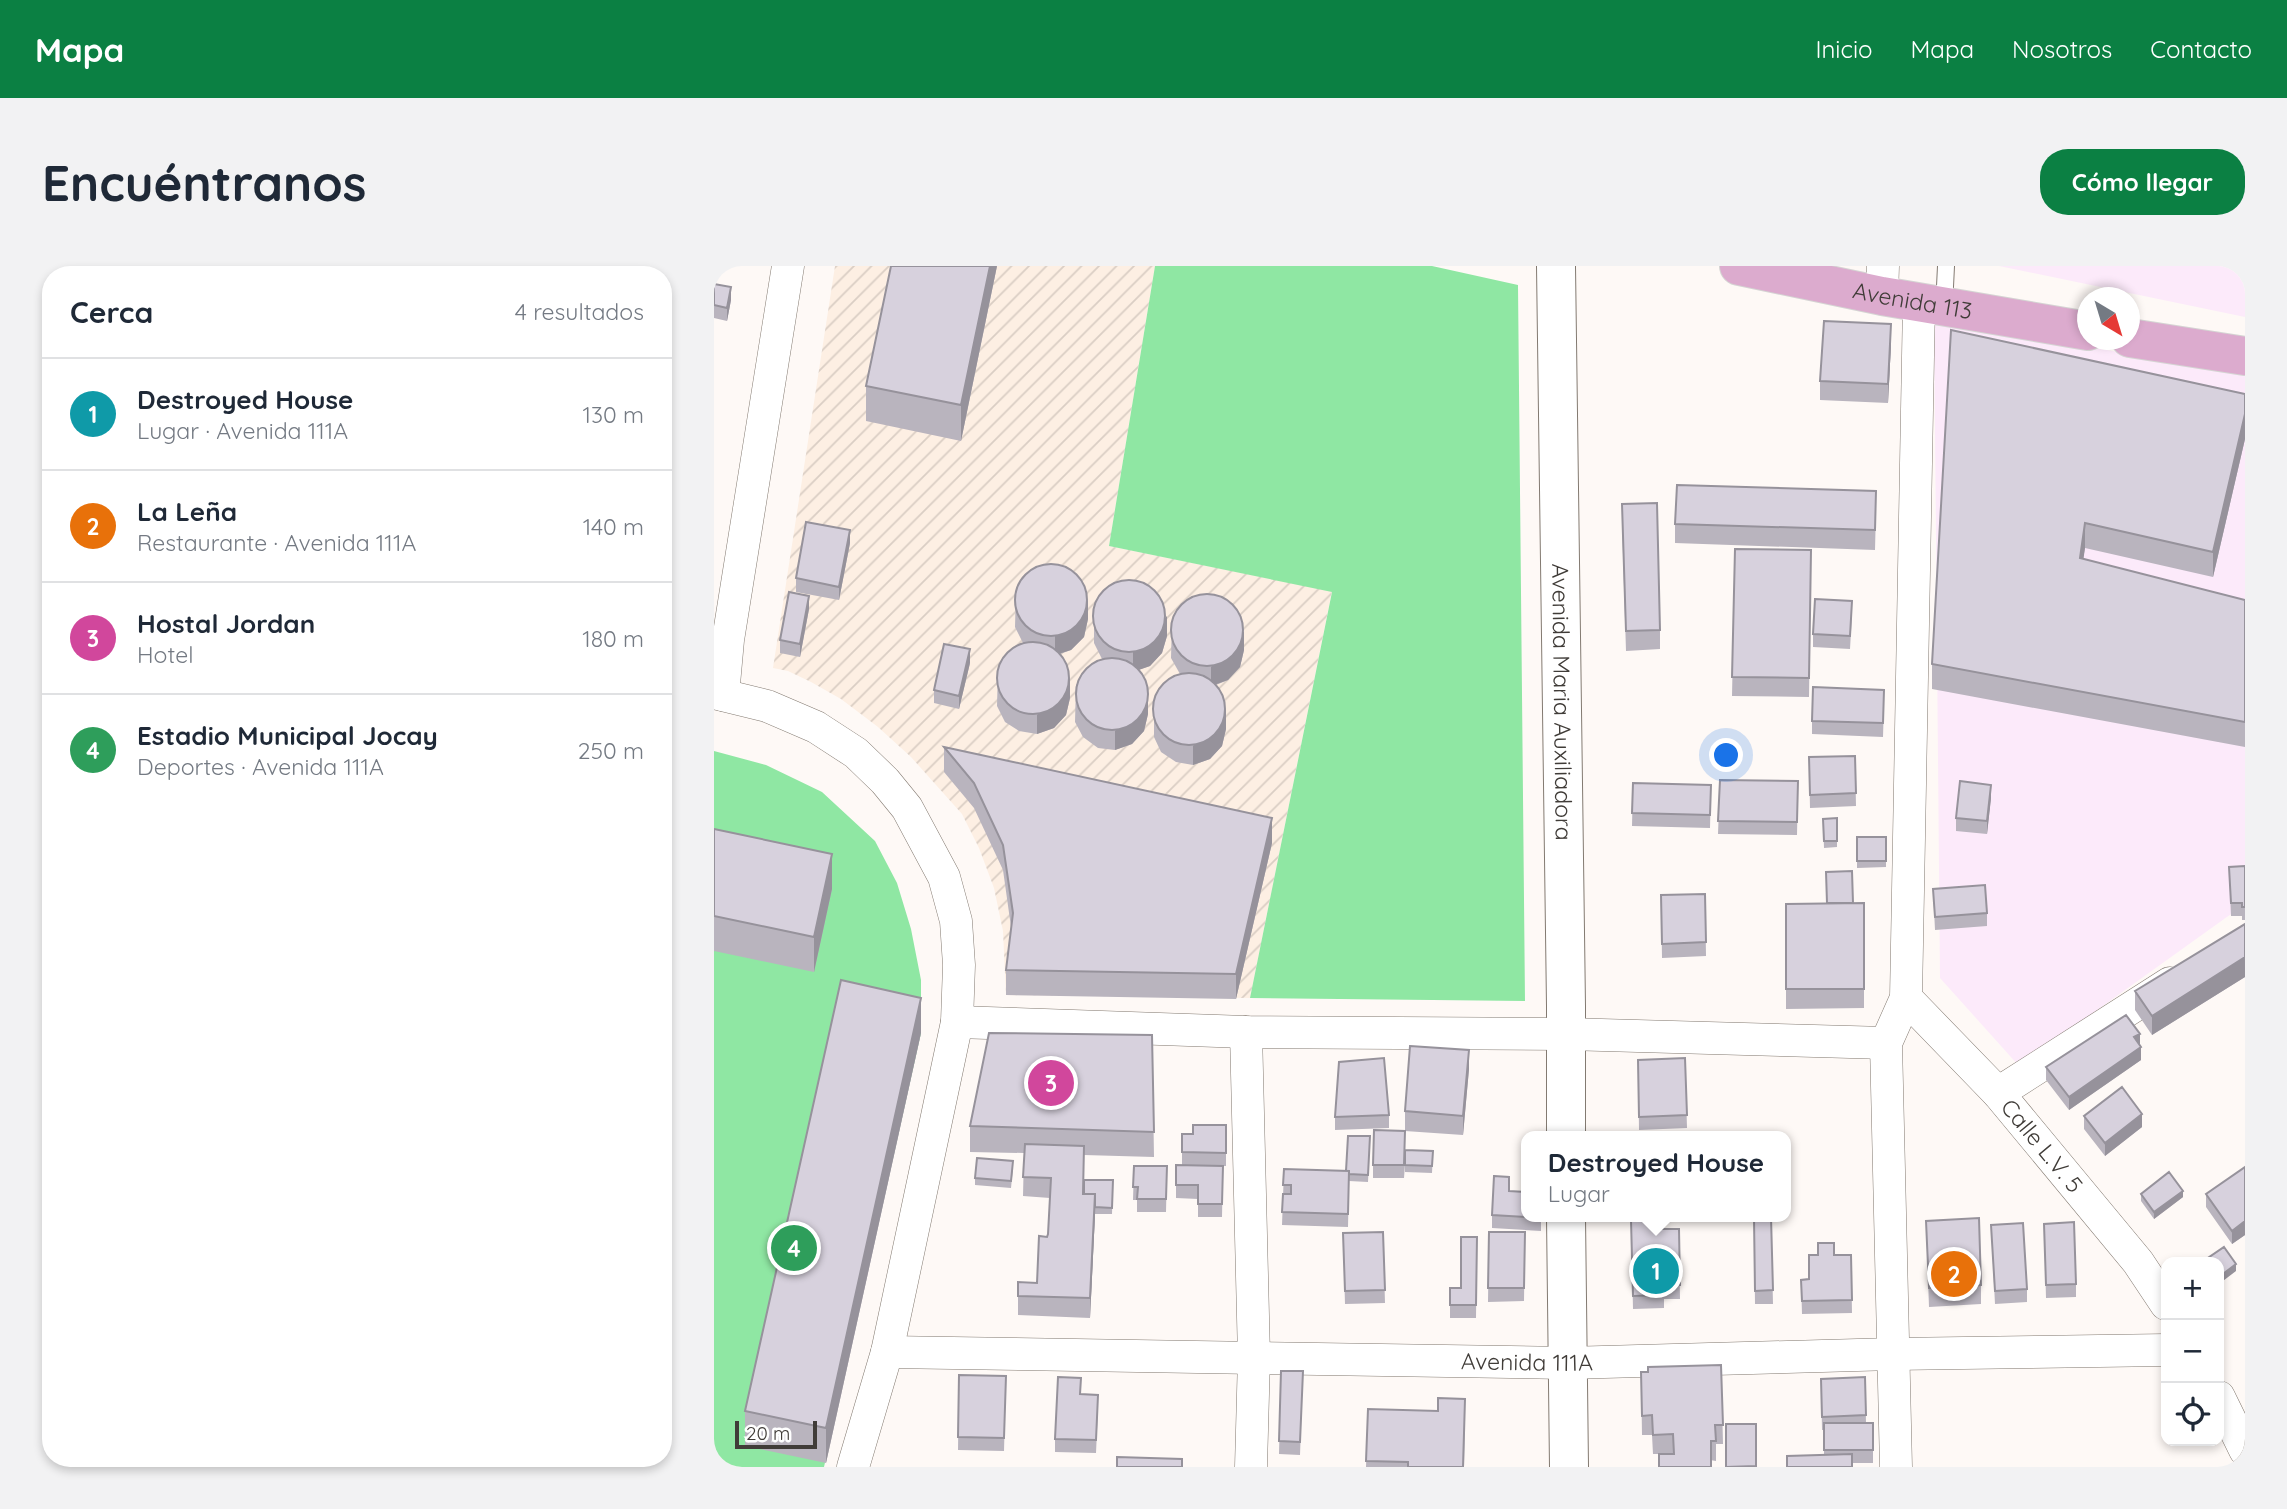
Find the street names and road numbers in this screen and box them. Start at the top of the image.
street label: Avenida 113 [1850,275,1975,325]
street label: Avenida Maria Auxiliadora [1546,563,1579,841]
street label: Calle L.V. 5 [1995,1093,2090,1199]
street label: Avenida 111A [1461,1346,1593,1377]

